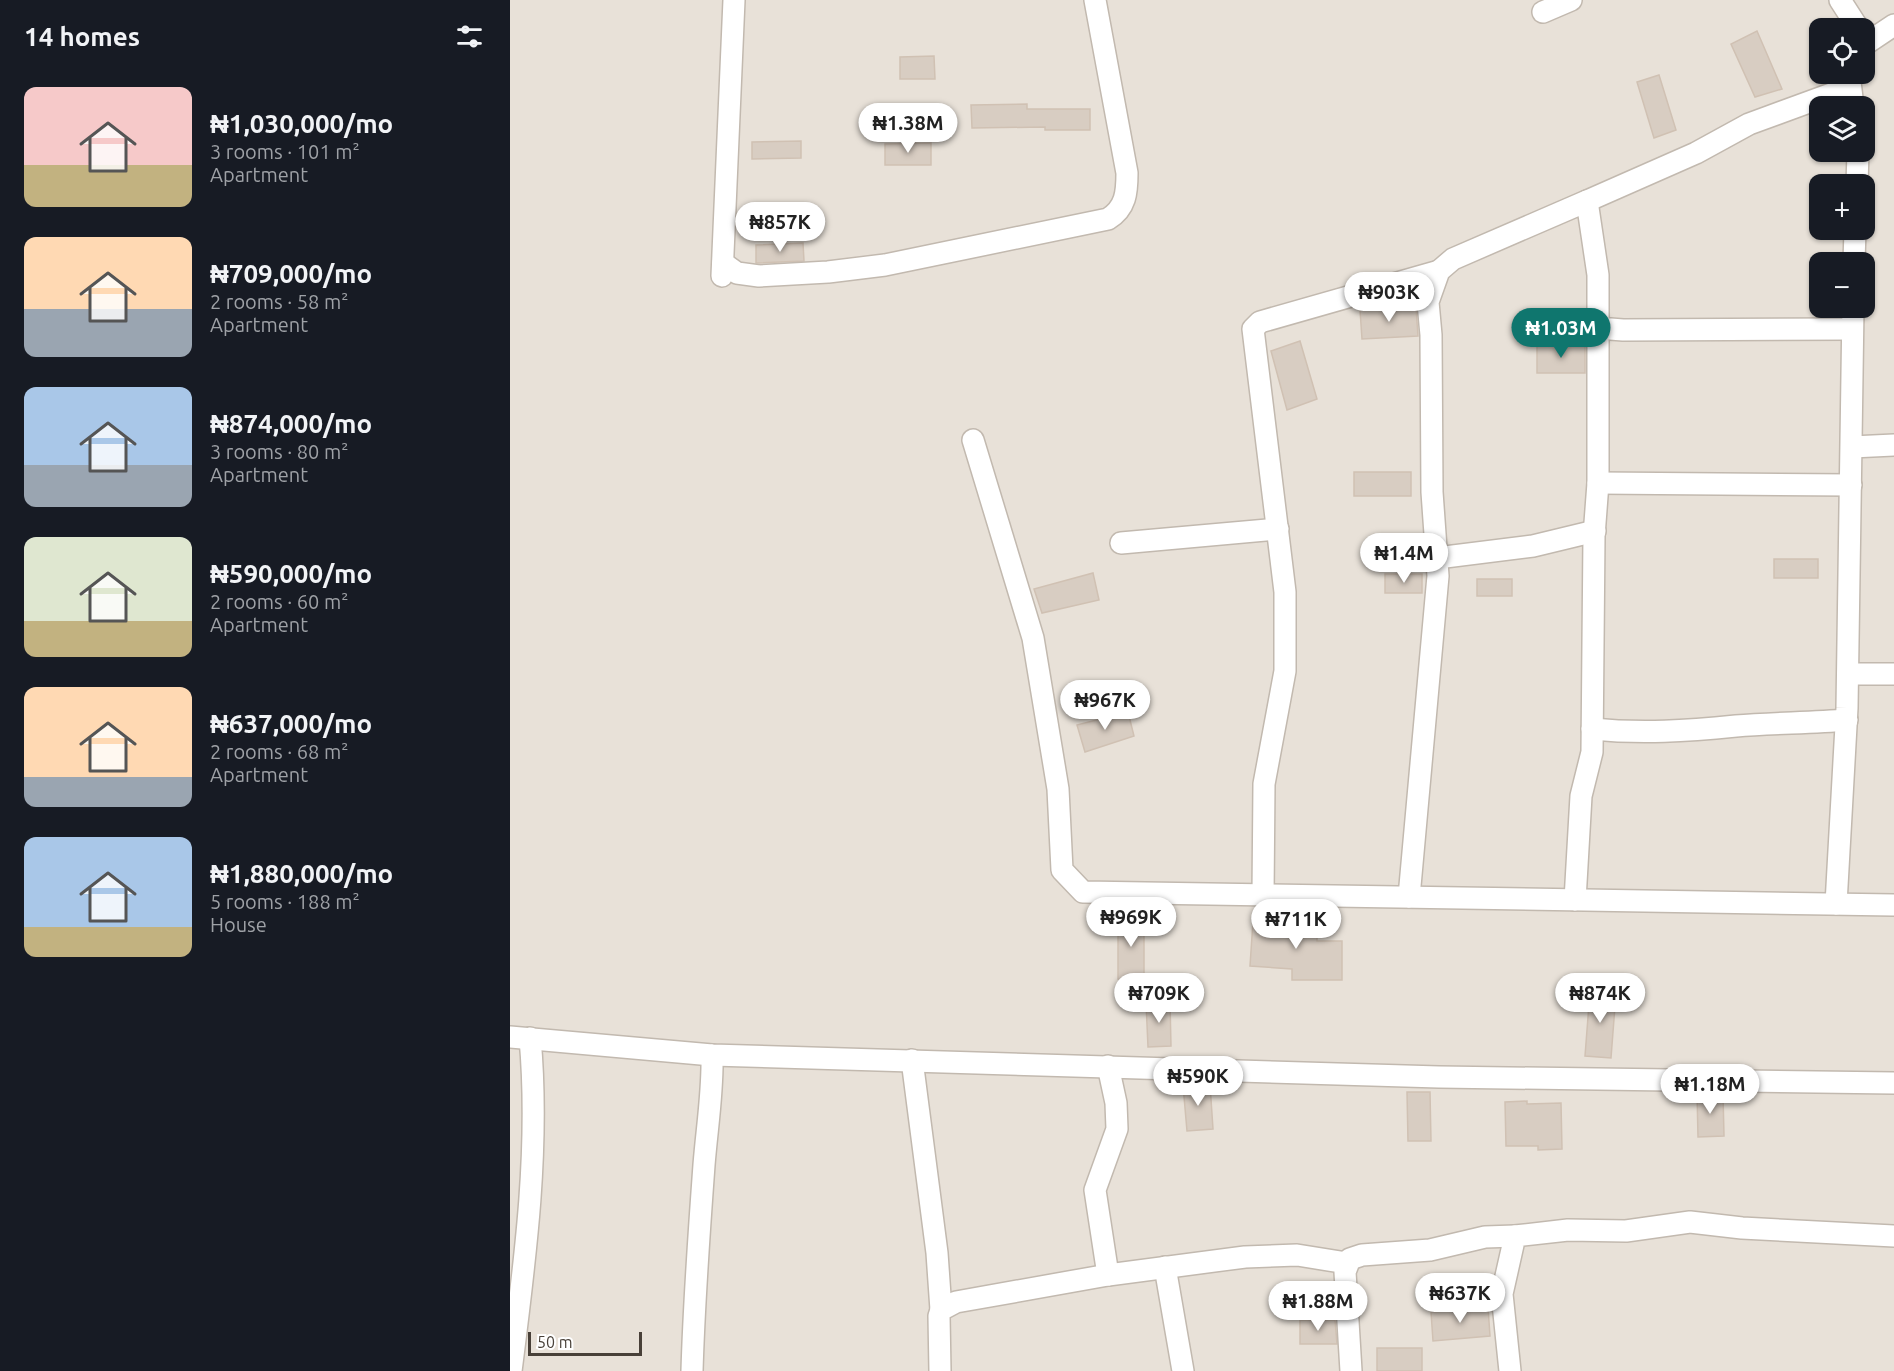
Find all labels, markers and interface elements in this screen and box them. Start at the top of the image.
map controls [1809,18,1875,318]
button: locate [1809,18,1875,84]
icon: filters [453,20,486,53]
text: 14 homes [24,22,140,51]
button: layers [1809,96,1875,162]
pin: ₦1.38M [859,103,957,154]
text: ₦1,030,000/mo [210,109,393,138]
icon: home [72,111,144,183]
text: ₦1.38M [872,111,944,134]
text: 3 rooms · 101 m² [210,140,360,163]
text: Apartment [210,163,308,186]
button: + [1809,174,1875,240]
pin: ₦857K [738,202,822,253]
text: ₦857K [749,210,811,233]
button: − [1809,252,1875,318]
text: ₦709,000/mo [210,259,372,288]
icon: home [72,261,144,333]
pin: ₦903K [1347,272,1431,323]
text: ₦903K [1358,280,1420,303]
text: 2 rooms · 58 m² [210,290,348,313]
pin: ₦1.03M [1512,308,1610,359]
text: Apartment [210,313,308,336]
text: ₦1.03M [1525,316,1597,339]
text: ₦874,000/mo [210,409,372,438]
icon: home [72,411,144,483]
text: 3 rooms · 80 m² [210,440,348,463]
text: Apartment [210,463,308,486]
pin: ₦1.4M [1362,533,1446,584]
text: ₦1.4M [1374,541,1434,564]
text: ₦590,000/mo [210,559,372,588]
icon: home [72,561,144,633]
text: 2 rooms · 60 m² [210,590,348,613]
text: Apartment [210,613,308,636]
pin: ₦967K [1063,680,1147,731]
text: ₦967K [1074,688,1136,711]
text: ₦637,000/mo [210,709,372,738]
icon: home [72,711,144,783]
text: 2 rooms · 68 m² [210,740,348,763]
text: Apartment [210,763,308,786]
text: ₦1,880,000/mo [210,859,393,888]
icon: home [72,861,144,933]
text: 5 rooms · 188 m² [210,890,360,913]
pin: ₦969K [1089,897,1173,948]
pin: ₦711K [1254,899,1338,950]
text: ₦969K [1100,905,1162,928]
text: ₦711K [1265,907,1327,930]
text: House [210,913,267,936]
pin: ₦709K [1117,973,1201,1024]
pin: ₦874K [1558,973,1642,1024]
text: ₦709K [1128,981,1190,1004]
text: ₦874K [1569,981,1631,1004]
pin: ₦590K [1156,1056,1240,1107]
text: ₦590K [1167,1064,1229,1087]
pin: ₦1.18M [1661,1064,1759,1115]
text: ₦1.18M [1674,1072,1746,1095]
pin: ₦637K [1418,1273,1502,1324]
pin: ₦1.88M [1269,1281,1367,1332]
text: ₦637K [1429,1281,1491,1304]
text: ₦1.88M [1282,1289,1354,1312]
scale bar [528,1329,642,1356]
text: 50 m [537,1333,573,1351]

